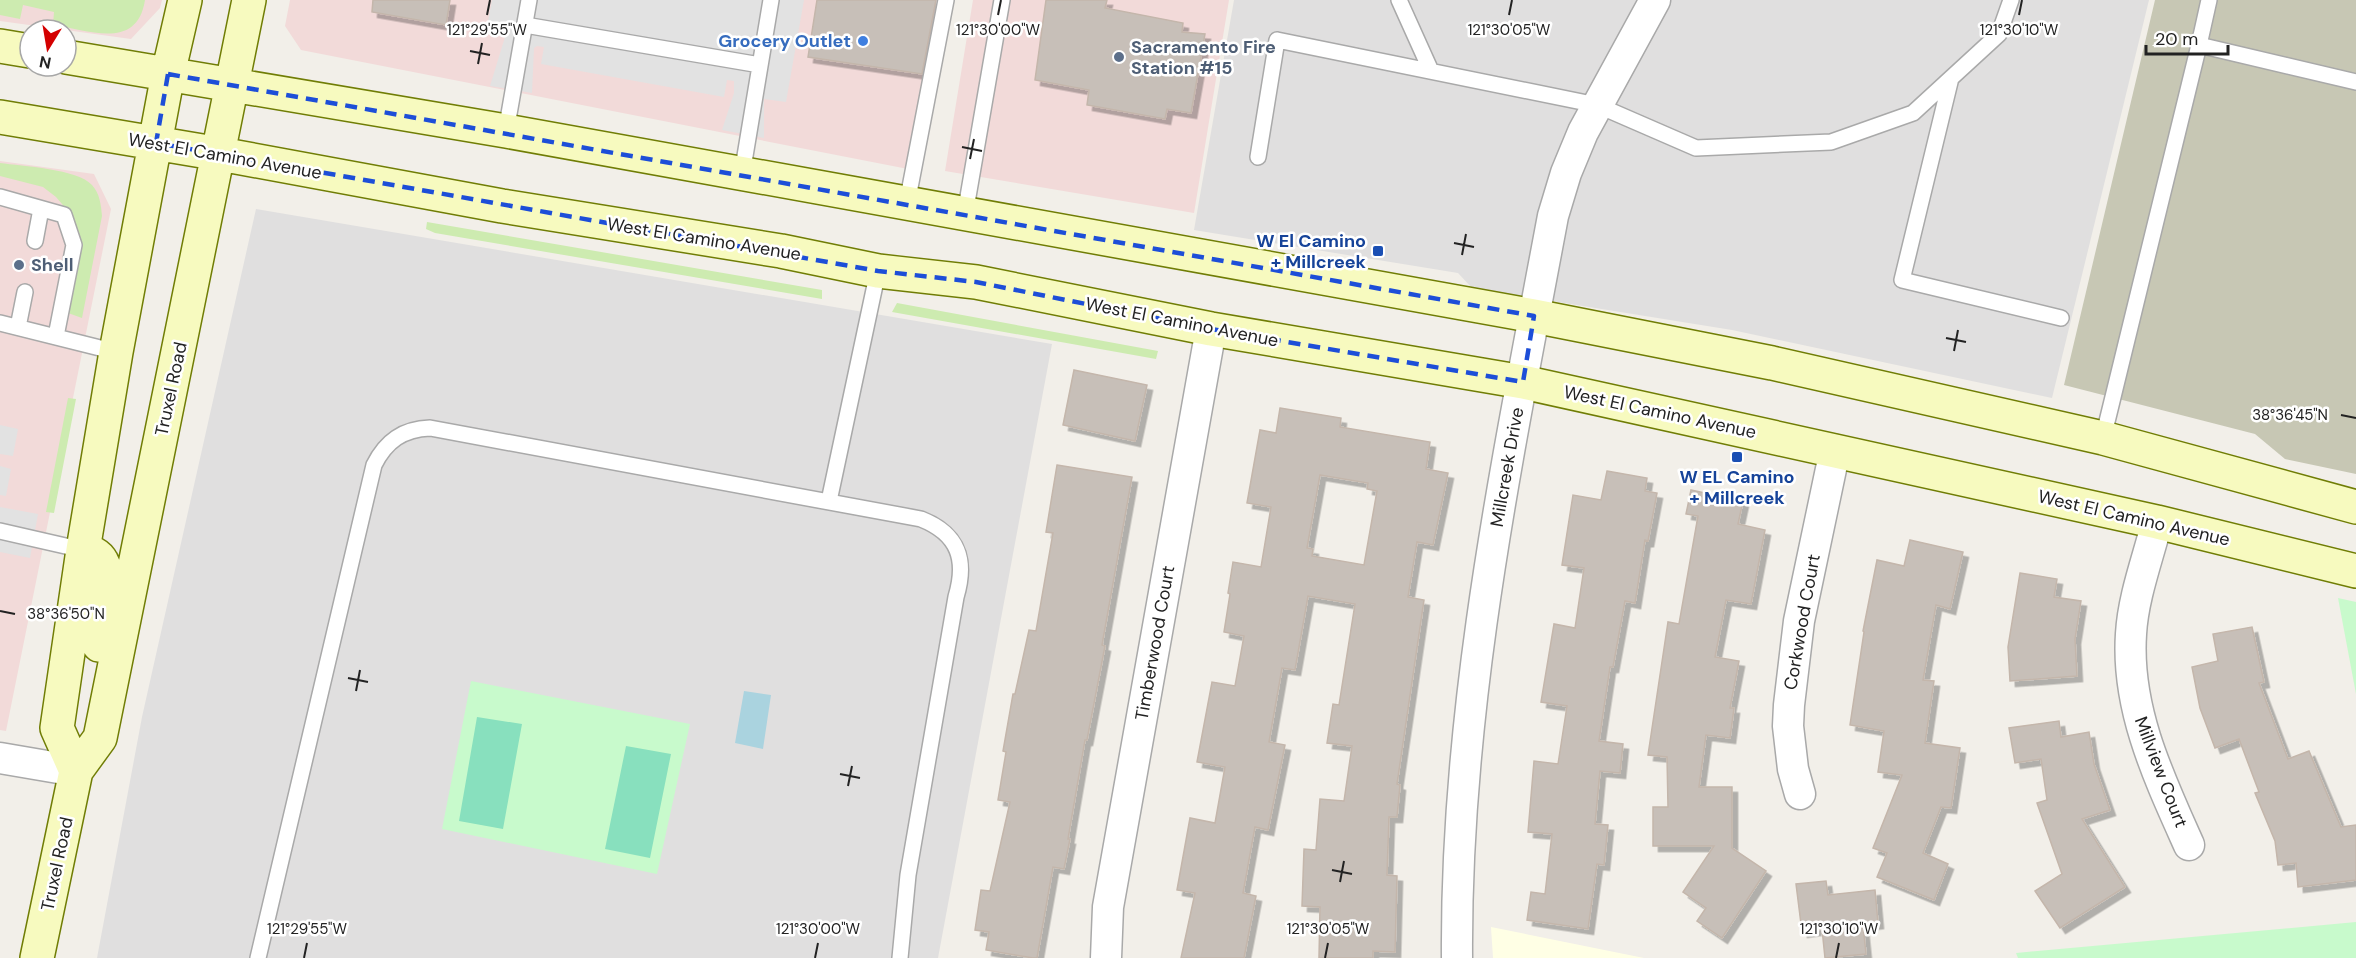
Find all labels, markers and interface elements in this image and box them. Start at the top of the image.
north arrow [18,18,78,78]
scale bar [2146,18,2228,56]
text: 121°29'55"W [447,20,527,40]
text: 121°30'00"W [956,20,1041,40]
text: 121°30'05"W [1468,20,1551,40]
text: 121°30'10"W [1980,20,2059,40]
text: 20 m [2155,27,2198,51]
place label: Grocery Outlet [718,29,851,53]
marker: Grocery Outlet [856,34,870,48]
place label: Sacramento Fire Station #15 [1131,35,1276,80]
marker: Sacramento Fire Station #15 [1112,50,1126,64]
text: N [38,51,53,74]
street label: West El Camino Avenue [126,127,324,185]
street label: West El Camino Avenue [605,212,803,266]
place label: W El Camino + Millcreek [1256,229,1367,274]
marker: W El Camino + Millcreek [1371,244,1385,258]
place label: Shell [31,253,73,277]
marker: Shell [12,258,26,272]
street label: West El Camino Avenue [1083,292,1281,352]
street label: Truxel Road [149,340,193,438]
street label: West El Camino Avenue [1562,380,1758,444]
street label: Millcreek Drive [1485,405,1529,529]
text: 38°36'45"N [2252,405,2328,425]
marker: W EL Camino + Millcreek [1730,450,1744,464]
place label: W EL Camino + Millcreek [1679,465,1795,510]
street label: West El Camino Avenue [2036,484,2232,552]
street label: Corkwood Court [1778,552,1826,692]
street label: Timberwood Court [1130,564,1180,722]
text: 38°36'50"N [27,604,105,624]
street label: Millview Court [2129,713,2193,831]
street label: Truxel Road [35,815,79,913]
text: 121°29'55"W [267,919,347,939]
text: 121°30'00"W [776,919,861,939]
text: 121°30'05"W [1287,919,1370,939]
text: 121°30'10"W [1800,919,1879,939]

